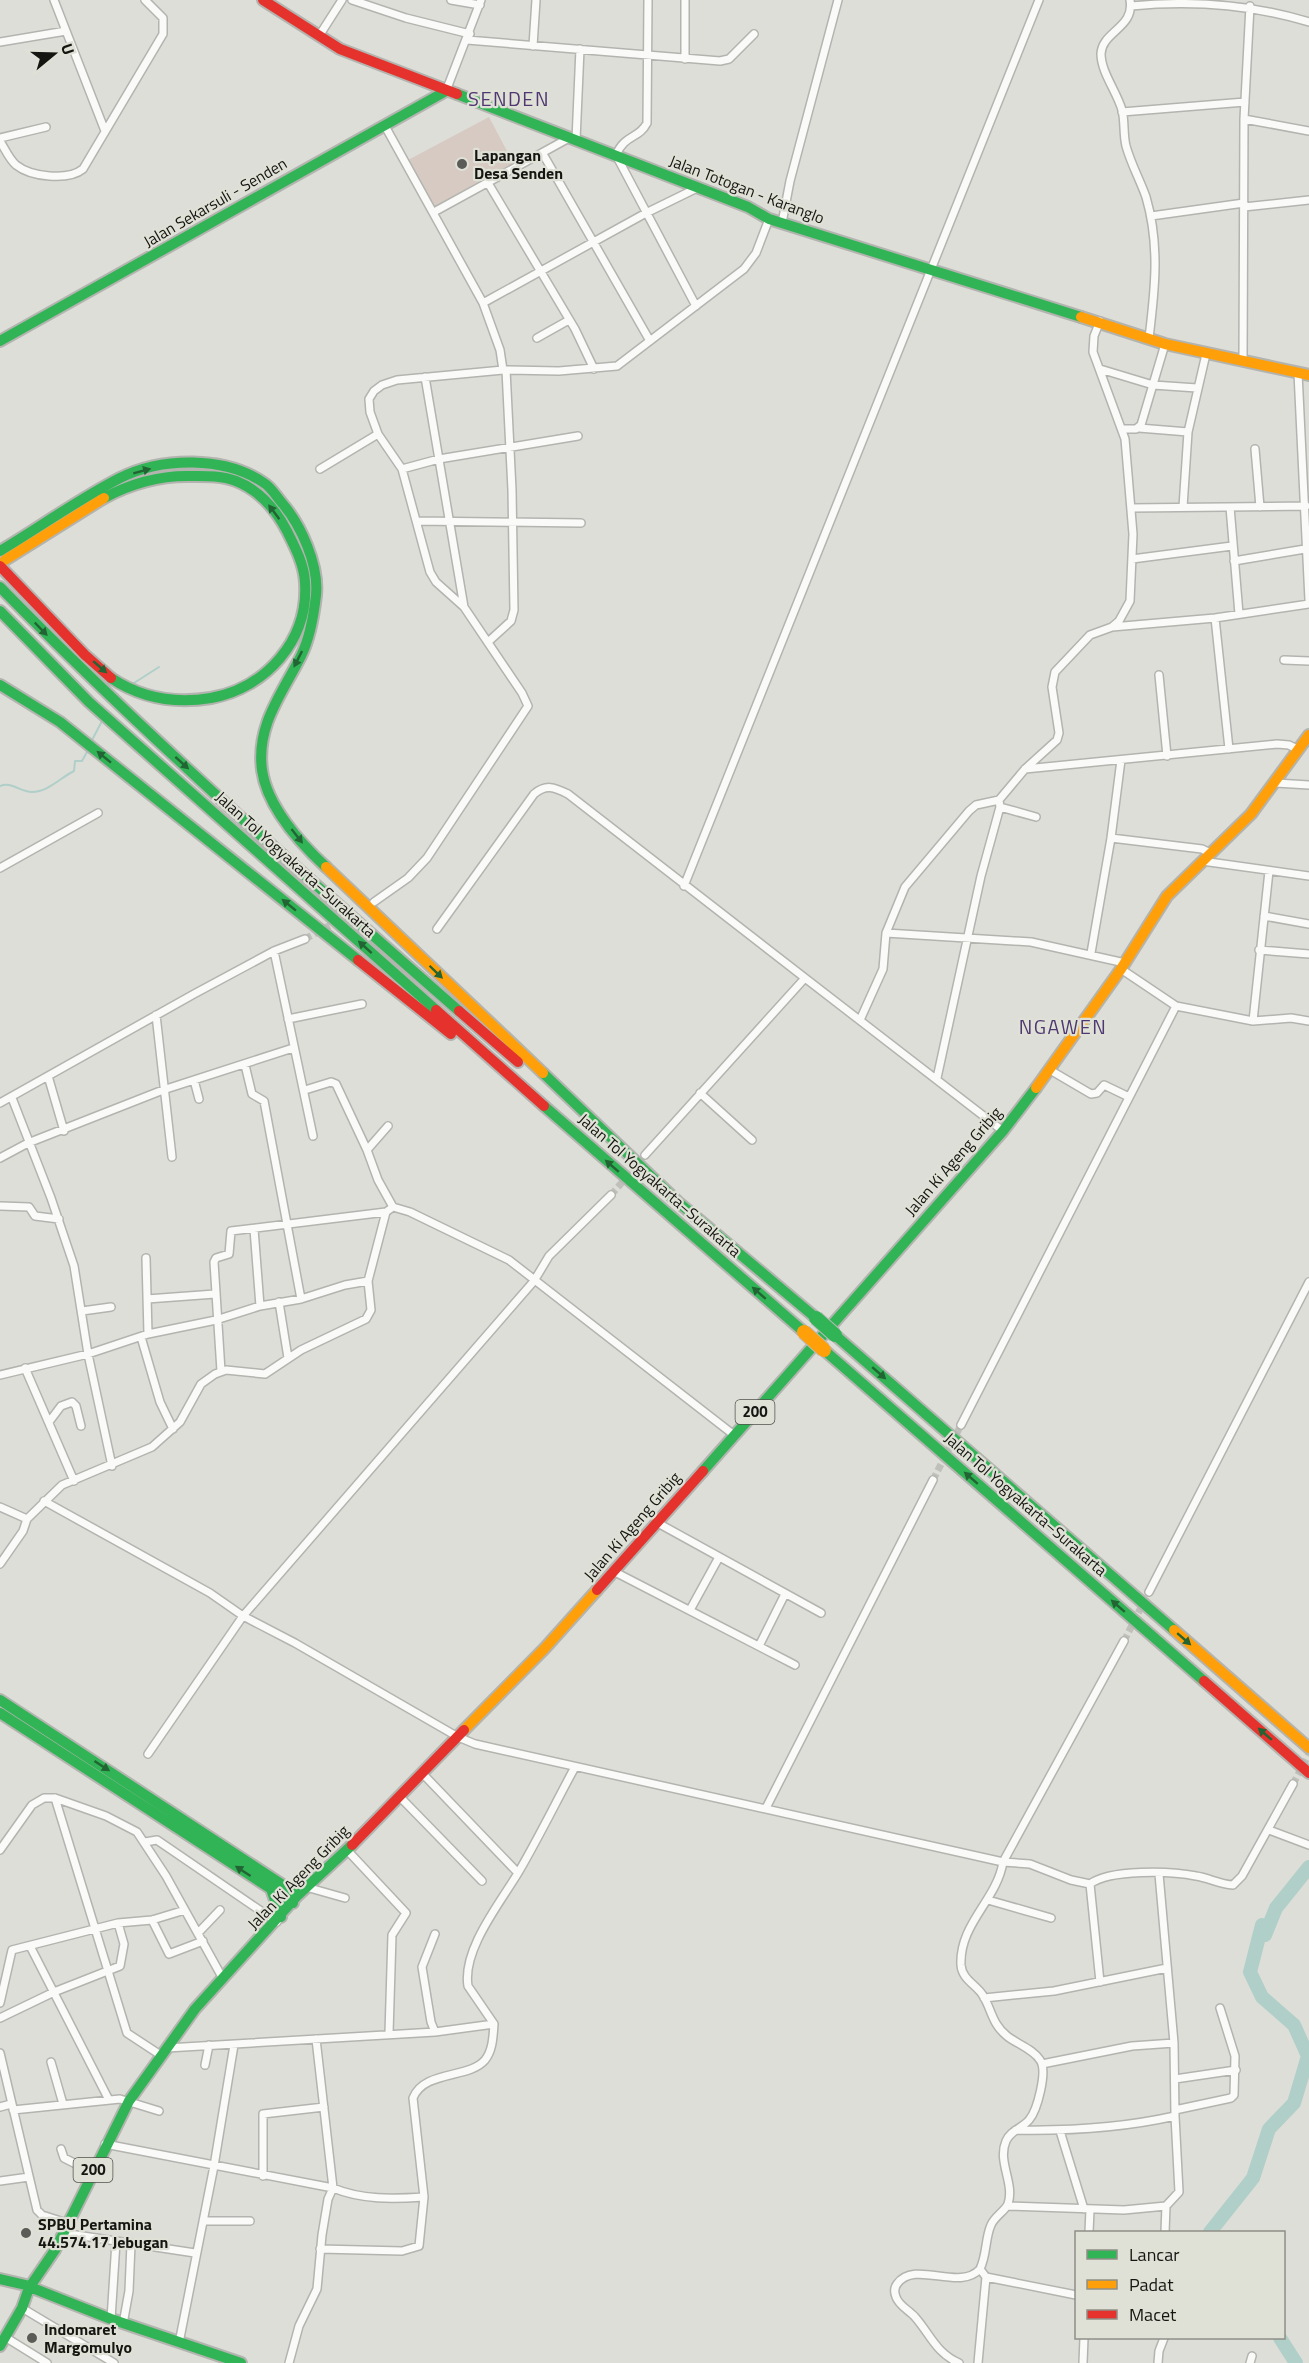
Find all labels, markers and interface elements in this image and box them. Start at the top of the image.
north arrow [24,24,84,84]
text: U [55,40,81,58]
district label: SENDEN [468,83,550,114]
place label: Lapangan Desa Senden [474,143,563,185]
street label: Jalan Totogan - Karanglo [666,148,828,230]
street label: Jalan Sekarsuli - Senden [139,151,291,253]
marker: Lapangan Desa Senden [455,157,469,171]
one-way arrow [133,466,151,475]
one-way arrow [268,504,281,520]
one-way arrow [34,621,48,636]
one-way arrow [293,651,303,668]
one-way arrow [92,661,108,674]
one-way arrow [97,752,112,764]
one-way arrow [174,756,189,770]
street label: Jalan Tol Yogyakarta–Surakarta [210,785,382,943]
one-way arrow [291,828,304,844]
one-way arrow [282,900,297,912]
one-way arrow [357,940,372,954]
one-way arrow [429,965,443,979]
district label: NGAWEN [1019,1011,1107,1042]
street label: Jalan Ki Ageng Gribig [899,1101,1007,1221]
street label: Jalan Tol Yogyakarta–Surakarta [573,1107,747,1263]
one-way arrow [604,1159,620,1172]
one-way arrow [752,1286,767,1300]
one-way arrow [871,1366,886,1379]
road number: 200 [736,1400,774,1424]
street label: Jalan Tol Yogyakarta–Surakarta [939,1426,1113,1582]
street label: Jalan Ki Ageng Gribig [578,1466,686,1586]
one-way arrow [964,1472,979,1485]
one-way arrow [1111,1600,1126,1613]
one-way arrow [1176,1633,1192,1646]
one-way arrow [1258,1728,1273,1741]
one-way arrow [94,1760,110,1771]
street label: Jalan Ki Ageng Gribig [242,1819,354,1935]
one-way arrow [235,1866,252,1877]
road number: 200 [74,2158,112,2182]
place label: SPBU Pertamina 44.574.17 Jebugan [38,2212,168,2254]
marker: SPBU Pertamina 44.574.17 Jebugan [19,2226,33,2240]
legend [1075,2231,1285,2339]
text: Lancar [1129,2241,1179,2268]
text: Padat [1129,2271,1174,2298]
text: Macet [1129,2301,1177,2328]
place label: Indomaret Margomulyo [44,2317,132,2359]
marker: Indomaret Margomulyo [25,2331,39,2345]

